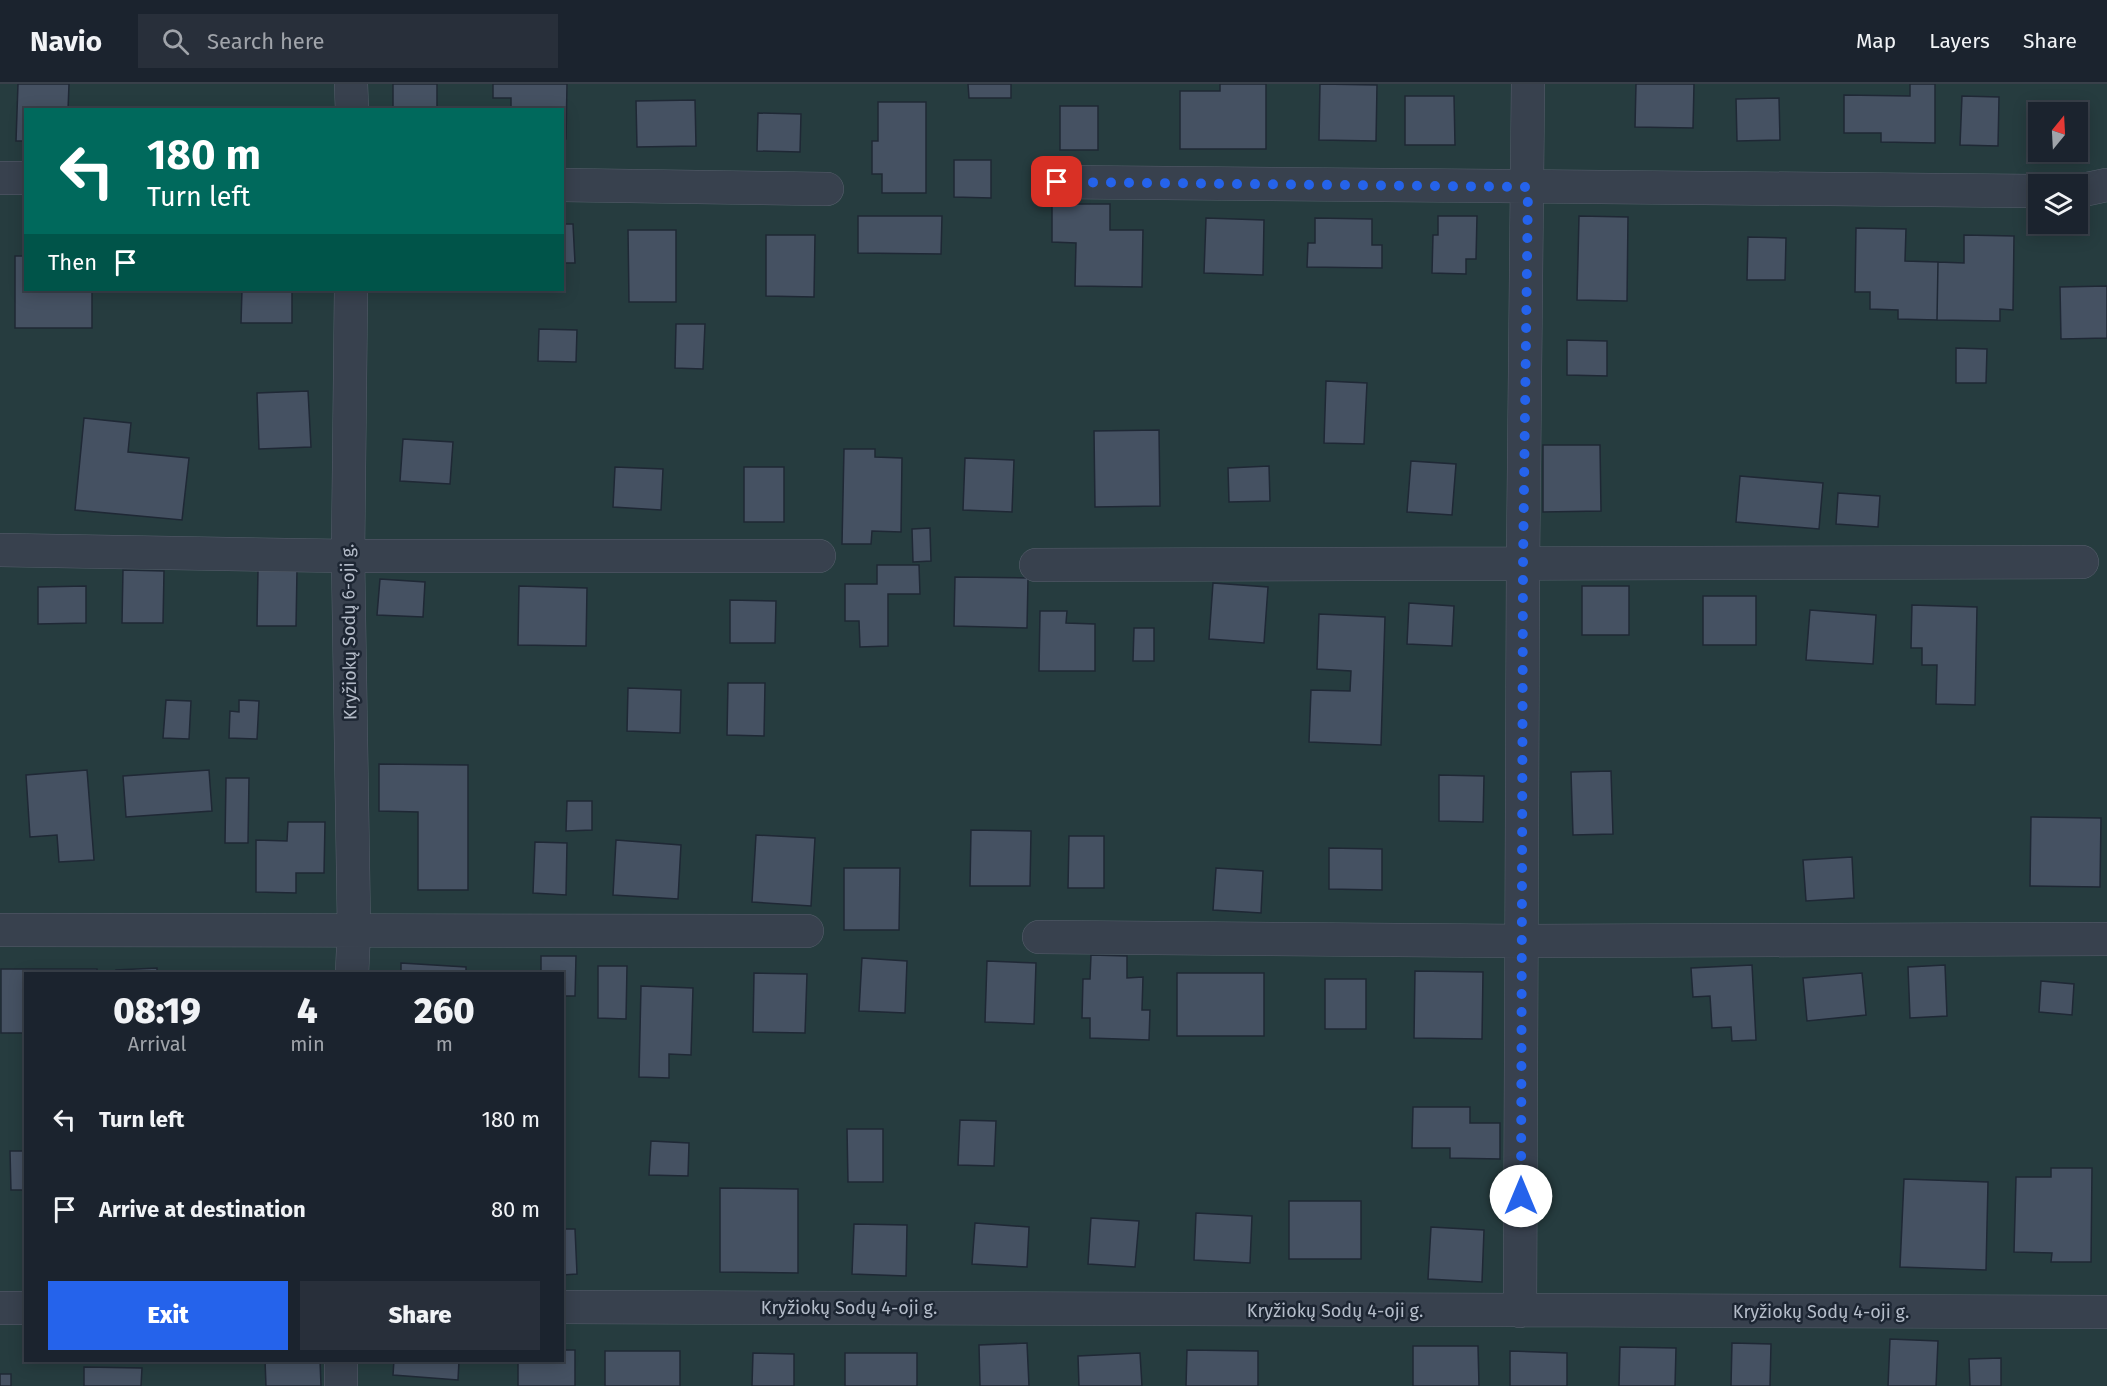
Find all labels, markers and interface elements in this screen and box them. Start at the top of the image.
search box [138,14,558,68]
text: Navio [30,25,102,58]
icon: search [159,25,192,58]
text: Search here [207,28,325,55]
text: Map [1856,28,1896,54]
text: Layers [1929,28,1990,54]
text: Share [2023,28,2077,54]
north arrow [2028,102,2088,162]
map controls [2028,102,2088,234]
text: 180 m [147,130,261,180]
icon: left [48,132,126,210]
pin [1031,156,1082,207]
icon: arrive [1040,165,1073,198]
button: layers [2028,174,2088,234]
text: Turn left [147,181,250,213]
icon: arrive [109,246,142,279]
text: Then [48,249,97,276]
street label: Kryžiokų Sodų 6-oji g. [336,544,362,720]
text: 08:19 [113,989,201,1033]
text: 4 [297,989,318,1033]
text: 260 [414,989,475,1033]
text: Arrival [128,1032,186,1056]
text: min [290,1032,325,1056]
text: m [436,1032,453,1056]
icon: left [48,1103,81,1136]
text: Turn left [99,1106,184,1133]
text: 180 m [481,1106,540,1133]
position arrow [1489,1164,1553,1228]
icon: arrive [48,1193,81,1226]
text: Arrive at destination [99,1196,306,1223]
text: 80 m [491,1196,540,1223]
button: Exit [48,1281,288,1350]
button: Share [300,1281,540,1350]
street label: Kryžiokų Sodų 4-oji g. [761,1297,937,1319]
street label: Kryžiokų Sodų 4-oji g. [1247,1300,1423,1322]
street label: Kryžiokų Sodų 4-oji g. [1733,1301,1909,1323]

